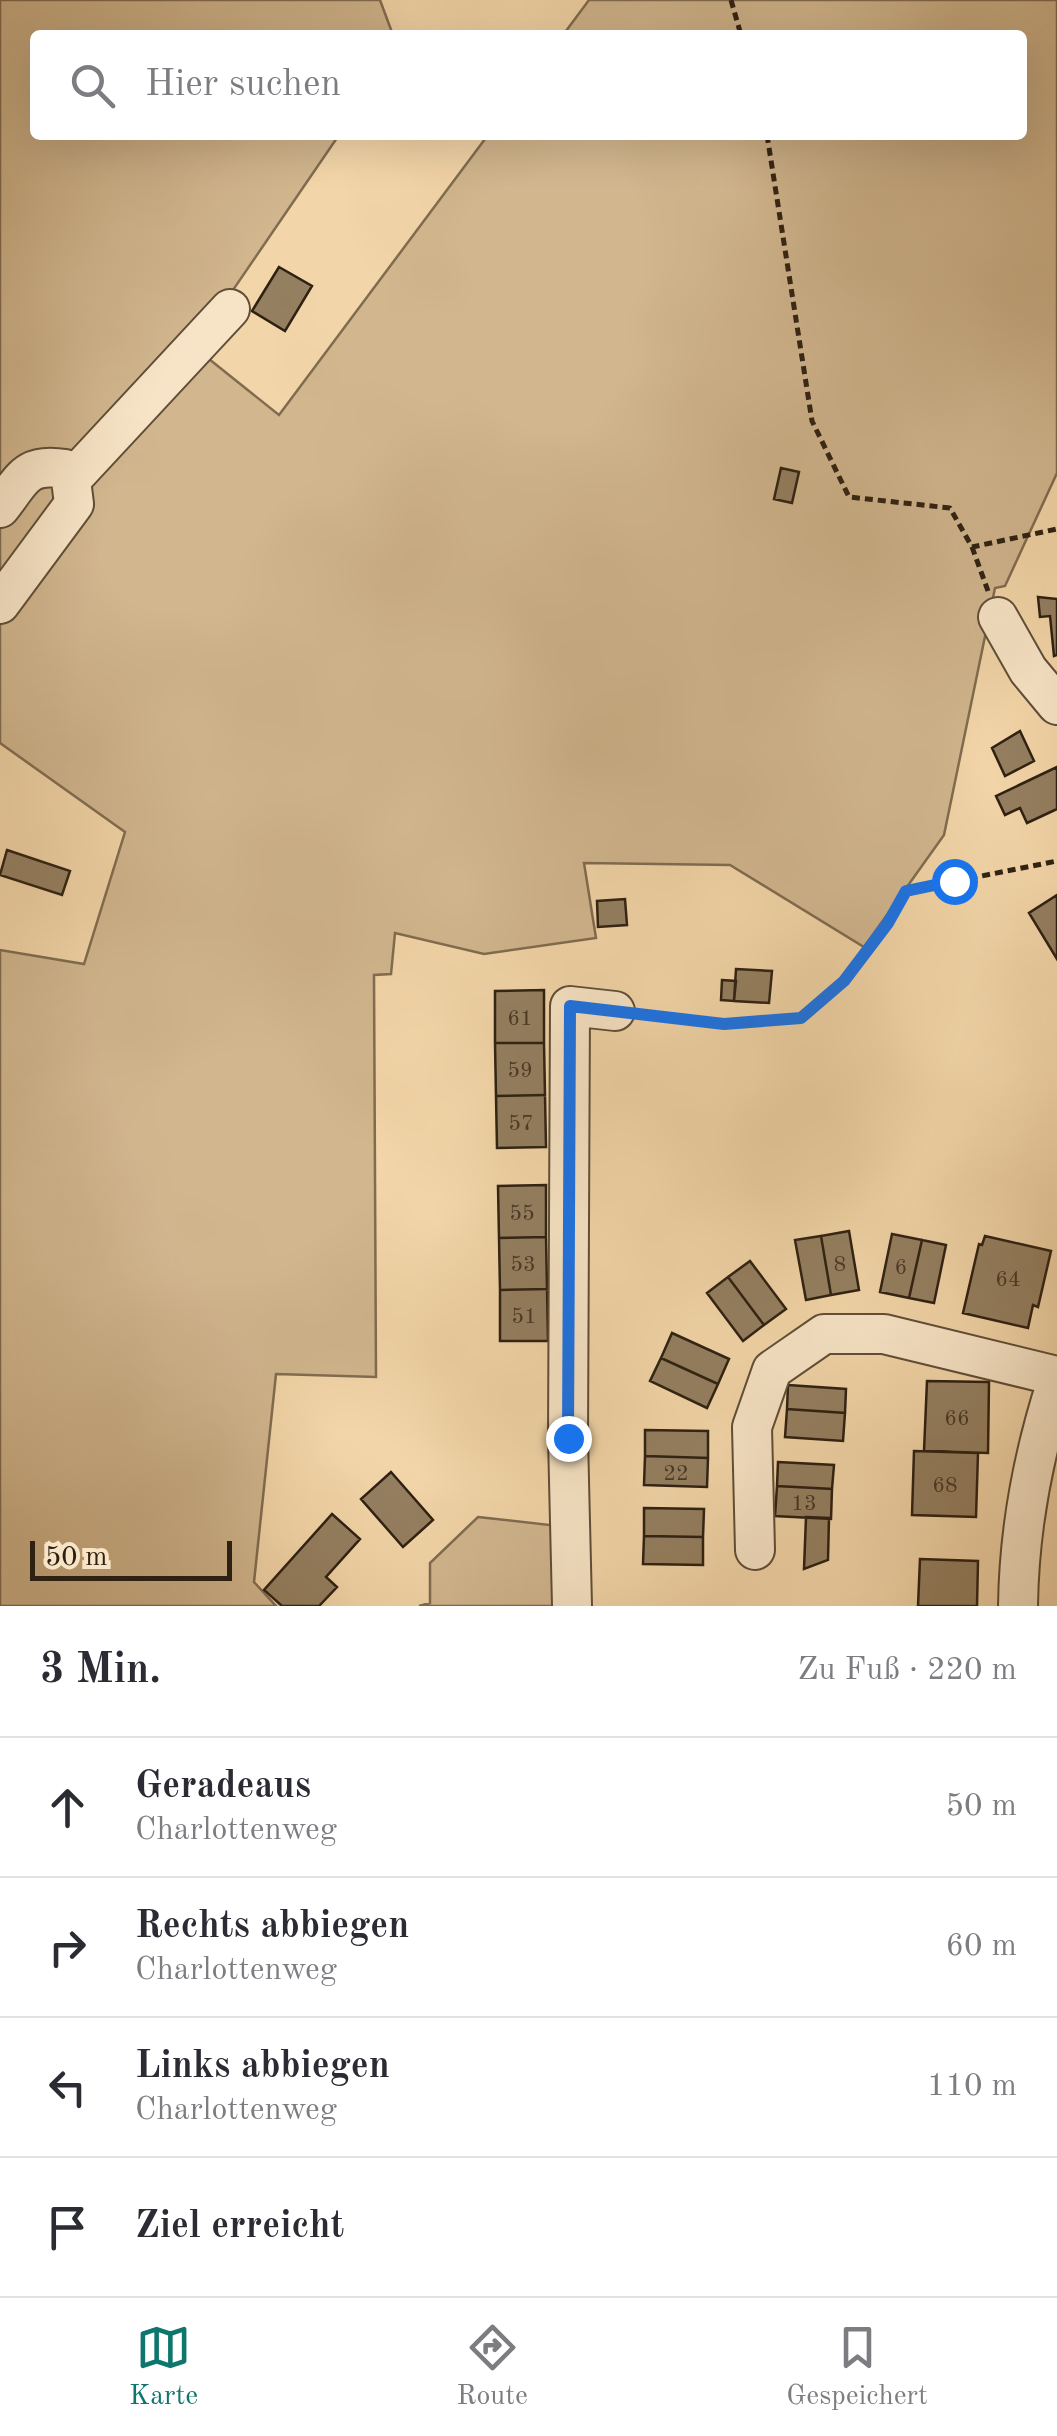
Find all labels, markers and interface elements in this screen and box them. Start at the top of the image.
search box [30,30,1027,140]
icon: search [65,58,120,113]
text: Hier suchen [145,66,341,104]
route start [932,859,978,905]
house number: 61 [507,1008,533,1030]
house number: 59 [507,1060,533,1082]
house number: 57 [508,1113,534,1135]
house number: 55 [509,1203,535,1225]
house number: 53 [510,1254,536,1276]
house number: 8 [834,1254,846,1276]
house number: 6 [895,1257,907,1279]
house number: 64 [995,1269,1021,1291]
house number: 51 [511,1306,537,1328]
house number: 66 [944,1408,970,1430]
route end [546,1416,592,1462]
house number: 22 [663,1463,689,1485]
house number: 68 [932,1475,958,1497]
house number: 13 [791,1493,817,1515]
scale bar [30,1536,232,1580]
text: 50 m [45,1544,108,1572]
text: 3 Min. [40,1650,161,1692]
text: Zu Fuß · 220 m [798,1655,1017,1687]
text: Geradeaus [135,1768,311,1806]
icon: ahead [40,1780,95,1835]
text: 50 m [946,1791,1017,1823]
text: Charlottenweg [135,1815,337,1847]
text: Rechts abbiegen [135,1908,409,1946]
icon: right [40,1920,95,1975]
text: 60 m [946,1931,1017,1963]
text: Charlottenweg [135,1955,337,1987]
text: Links abbiegen [135,2048,390,2086]
icon: left [40,2060,95,2115]
text: 110 m [927,2071,1017,2103]
text: Charlottenweg [135,2095,337,2127]
icon: arrive [40,2200,95,2255]
text: Ziel erreicht [135,2208,344,2246]
tab: Karte [129,2320,198,2415]
tab: Route [456,2320,528,2415]
tab: Gespeichert [786,2320,928,2415]

